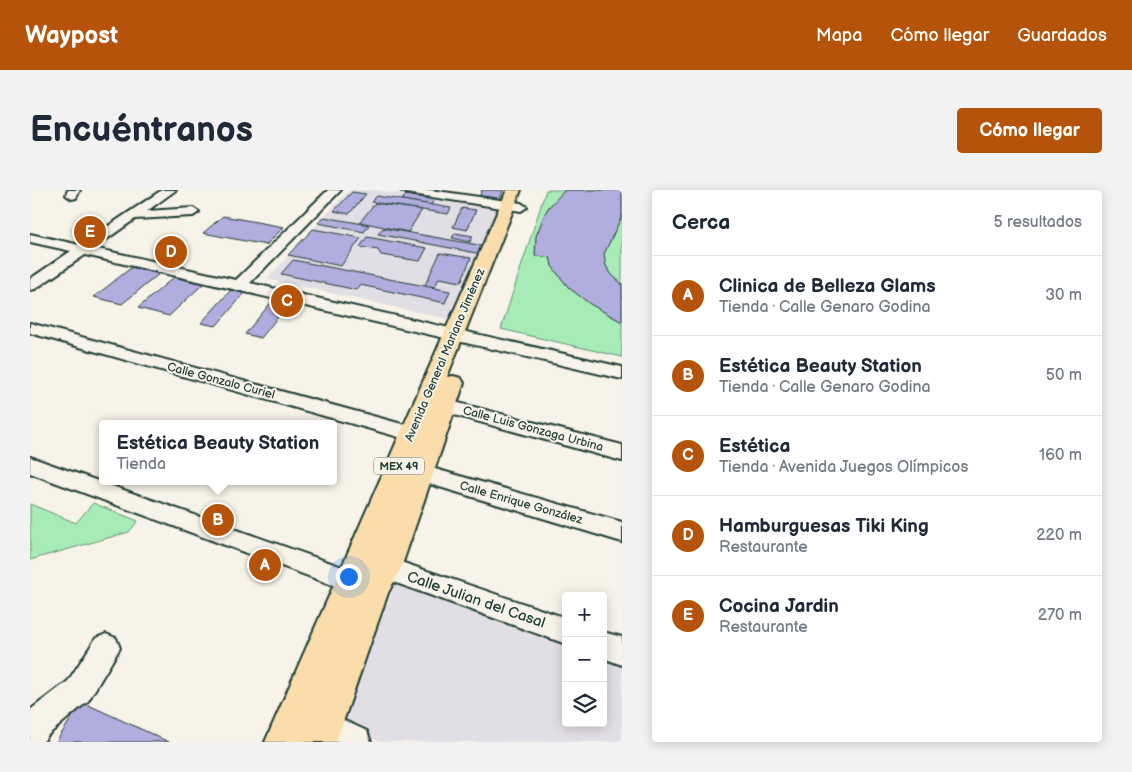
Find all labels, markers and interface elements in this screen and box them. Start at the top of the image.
text: Waypost [25,21,118,50]
text: Mapa [816,25,862,46]
text: Cómo llegar [890,25,989,46]
text: Guardados [1017,25,1107,46]
button: Cómo llegar [957,108,1102,153]
text: Encuéntranos [30,109,253,152]
text: Cerca [672,210,730,235]
pin: E [74,213,106,251]
text: 5 resultados [994,213,1082,232]
pin: D [155,233,187,271]
street label: Avenida General Mariano Jiménez [402,266,488,444]
text: Clinica de Belleza Glams [719,275,936,298]
pin: C [271,282,303,320]
text: A [683,286,693,305]
text: 30 m [1045,286,1082,305]
text: Tienda · Calle Genaro Godina [719,298,931,317]
text: Estética Beauty Station [719,355,922,378]
street label: Calle Gonzalo Curiel [166,359,276,403]
text: B [682,366,694,385]
text: 50 m [1046,366,1082,385]
text: Tienda · Calle Genaro Godina [719,378,931,397]
street label: Calle Luis Gonzaga Urbina [461,403,605,455]
popup [99,420,337,485]
text: Estética Beauty Station [117,432,319,455]
text: Estética [719,435,790,458]
text: C [682,446,694,465]
text: 160 m [1039,446,1082,465]
text: Tienda [117,455,166,474]
road number: MEX 49 [374,458,424,474]
text: Tienda · Avenida Juegos Olímpicos [719,458,968,477]
street label: Calle Enrique González [458,478,584,528]
pin: B [202,501,234,539]
text: Hamburguesas Tiki King [719,515,929,538]
text: D [682,526,694,545]
text: 220 m [1036,526,1082,545]
text: Restaurante [719,538,808,557]
pin: A [249,546,281,584]
your location [336,564,362,590]
street label: Calle Julian del Casal [404,567,548,633]
map controls [562,592,607,727]
button: + [562,592,607,637]
text: Cocina Jardin [719,595,839,618]
text: E [683,606,693,625]
text: 270 m [1038,606,1082,625]
text: Restaurante [719,618,808,637]
button: − [562,637,607,682]
button: layers [562,682,607,727]

